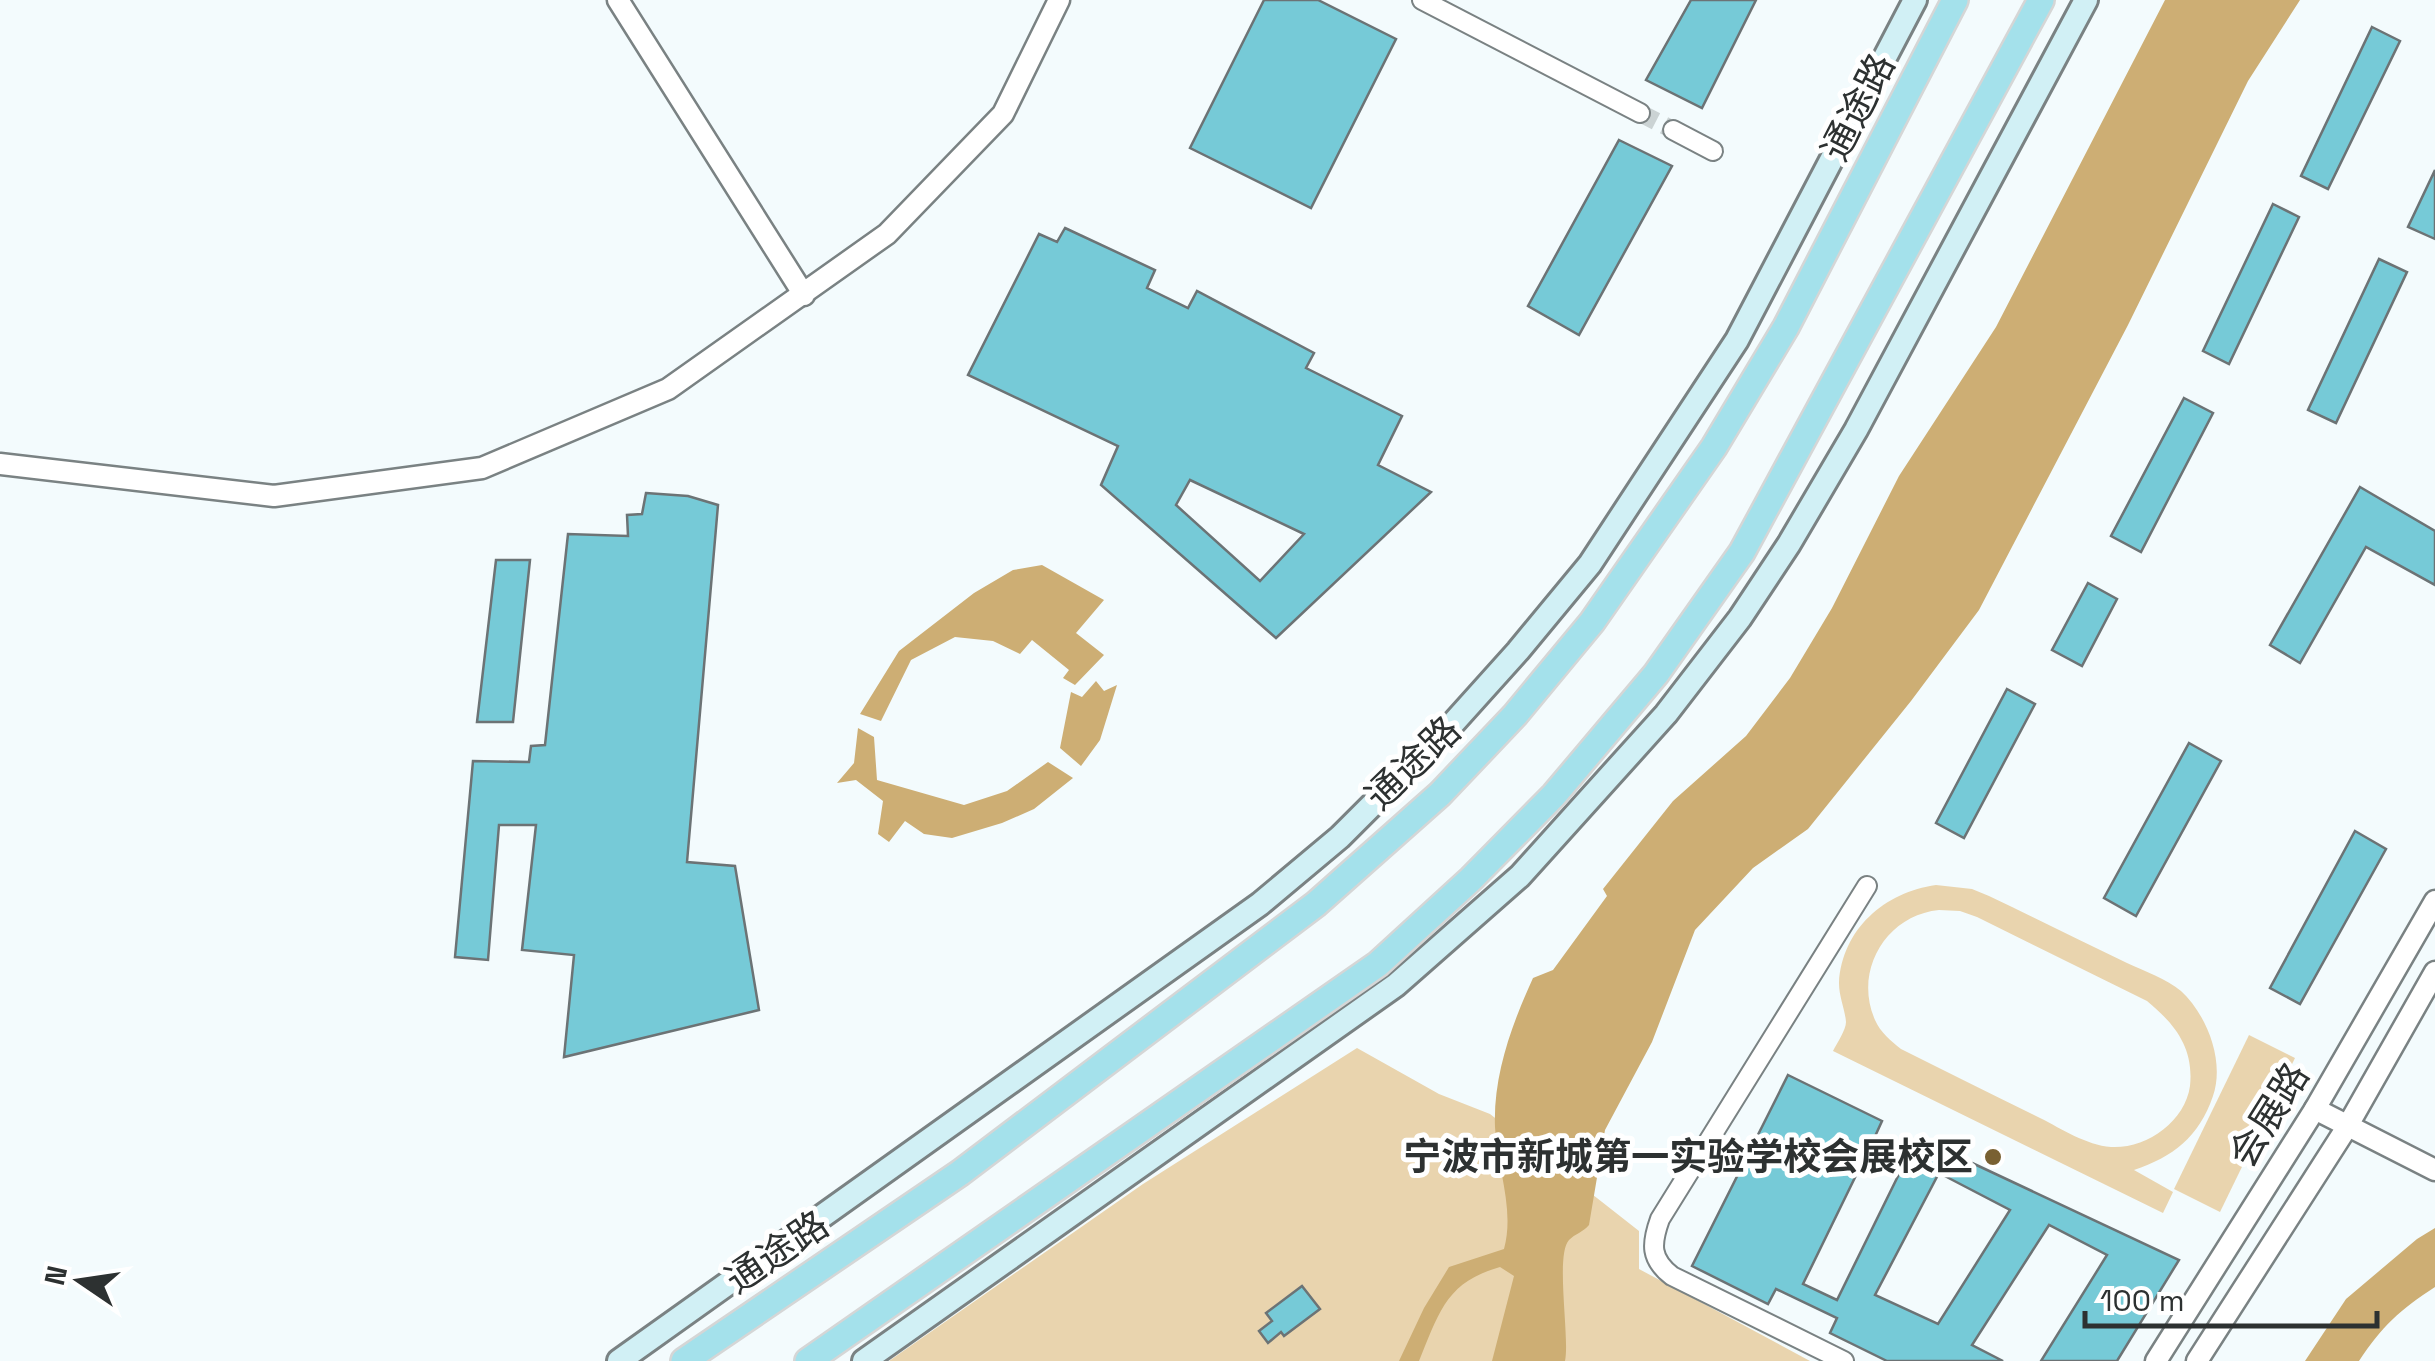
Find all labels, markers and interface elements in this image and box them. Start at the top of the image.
street label: 通途路 [1811,45,1905,169]
street label: 通途路 [1355,706,1471,820]
street label: 会展路 [2218,1054,2320,1176]
place label: 宁波市新城第一实验学校会展校区 [1403,1133,1973,1181]
marker: 宁波市新城第一实验学校会展校区 [1982,1146,2004,1168]
street label: 通途路 [716,1200,838,1304]
north arrow [30,1231,130,1331]
text: N [36,1262,75,1289]
scale bar [2085,1266,2378,1328]
text: 100 m [2100,1281,2185,1320]

